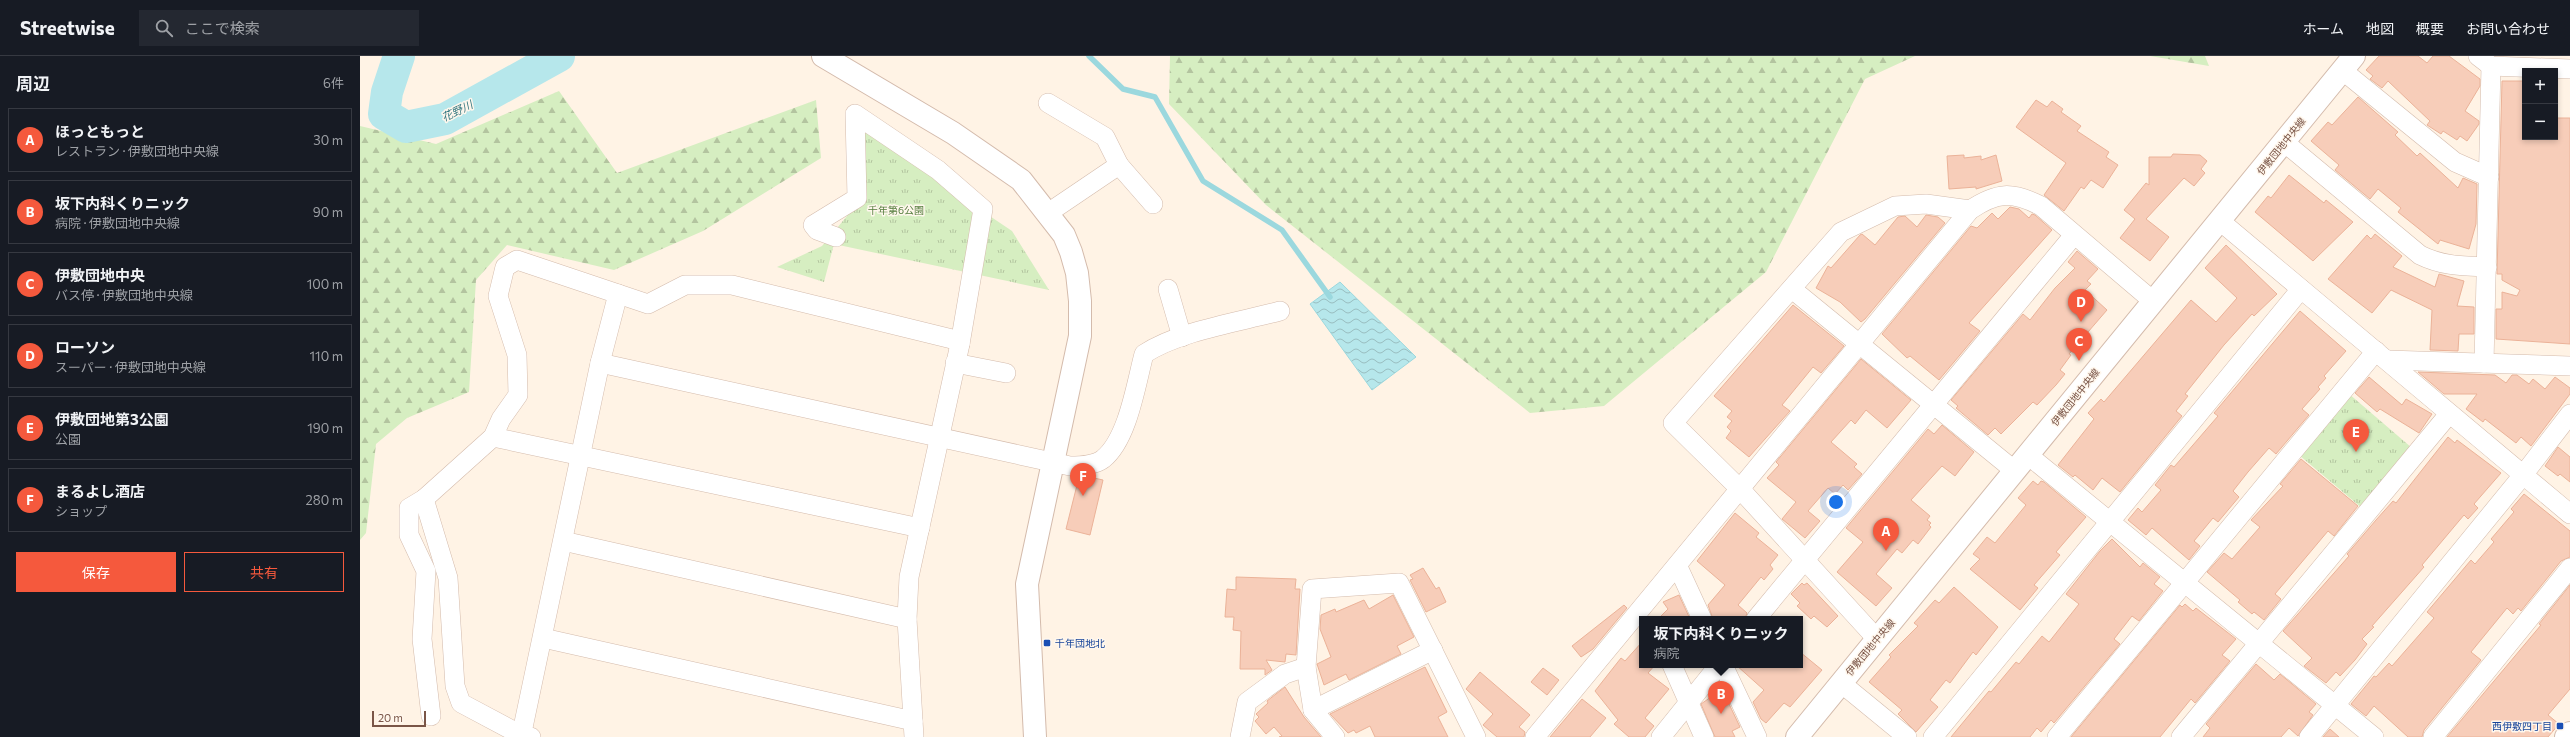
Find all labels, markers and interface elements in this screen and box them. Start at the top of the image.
search box [139,10,419,46]
text: Streetwise [20,16,115,39]
icon: search [153,17,175,39]
text: ここで検索 [185,19,260,37]
text: ホーム [2302,20,2344,37]
text: 地図 [2366,20,2394,37]
text: 概要 [2416,20,2444,37]
text: お問い合わせ [2466,20,2550,37]
map controls [2522,68,2558,140]
button: + [2522,68,2558,104]
text: 周辺 [16,73,50,94]
text: 6件 [323,75,344,91]
water label: 花野川 [439,97,475,124]
button: − [2522,104,2558,140]
street label: 伊敷団地中央線 [2254,115,2308,177]
text: ほっともっと [55,122,145,140]
text: A [25,132,35,148]
text: 30 m [313,132,343,148]
text: レストラン · 伊敷団地中央線 [55,143,219,159]
text: 坂下内科くりニック [55,194,190,212]
text: B [26,204,34,220]
text: 90 m [313,204,343,220]
park label: 千年第6公園 [868,204,924,216]
text: 病院 · 伊敷団地中央線 [55,215,180,231]
text: 伊敷団地中央 [55,266,145,284]
text: C [26,276,34,292]
text: 100 m [307,276,343,292]
text: バス停 · 伊敷団地中央線 [55,287,193,303]
pin: D [2068,289,2094,322]
pin: C [2066,328,2092,361]
text: ローソン [55,338,115,356]
text: D [25,348,35,364]
text: 110 m [310,348,343,364]
text: スーパー · 伊敷団地中央線 [55,359,206,375]
street label: 伊敷団地中央線 [2048,366,2102,428]
text: 伊敷団地第3公園 [55,410,169,428]
pin: E [2343,419,2369,452]
text: E [26,420,34,436]
text: 190 m [307,420,343,436]
text: 公園 [55,431,81,447]
pin: F [1070,463,1096,496]
text: まるよし酒店 [55,482,145,500]
text: F [26,492,34,508]
text: 280 m [306,492,343,508]
your location [1826,492,1846,512]
text: ショップ [55,503,107,519]
pin: A [1873,518,1899,551]
button: 保存 [16,552,176,592]
button: 共有 [184,552,344,592]
popup [1639,616,1803,668]
street label: 伊敷団地中央線 [1843,616,1897,678]
text: 坂下内科くりニック [1653,624,1789,642]
place label: 千年団地北 [1055,637,1105,649]
marker: 千年団地北 [1042,638,1052,648]
text: 病院 [1653,645,1680,661]
pin: B [1708,681,1734,714]
scale bar [372,709,426,728]
text: 20 m [378,711,403,724]
place label: 西伊敷四丁目 [2492,720,2552,732]
marker: 西伊敷四丁目 [2555,721,2565,731]

